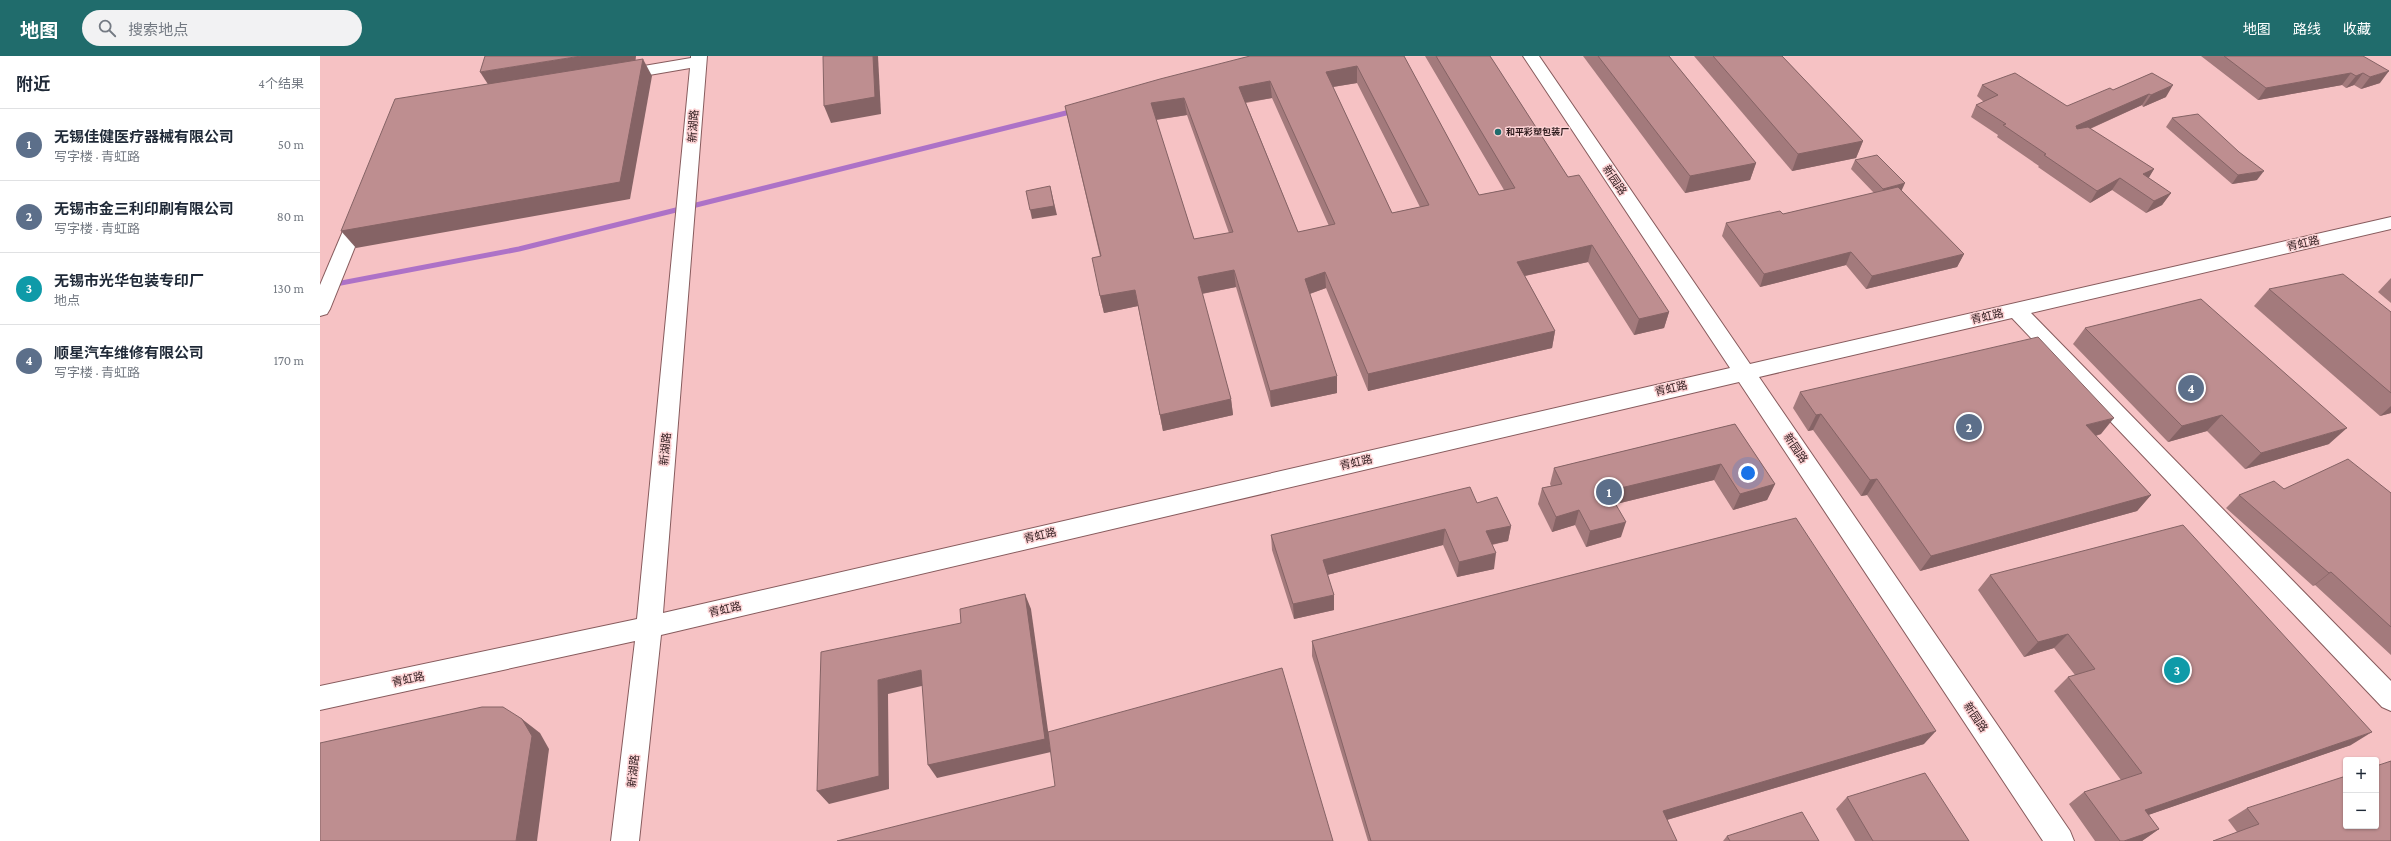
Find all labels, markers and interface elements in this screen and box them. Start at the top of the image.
search box [82,10,362,46]
icon: search [96,17,118,39]
text: 地图 [20,20,58,41]
text: 地图 [2243,21,2271,37]
text: 路线 [2293,21,2321,37]
text: 收藏 [2343,21,2371,37]
text: 搜索地点 [128,22,188,38]
text: 附近 [16,75,50,94]
text: 4个结果 [258,76,304,91]
street label: 新湖路 [686,109,700,143]
marker: 和平彩塑包装厂 [1493,127,1503,137]
place label: 和平彩塑包装厂 [1506,127,1569,137]
text: 无锡佳健医疗器械有限公司 [54,129,234,145]
text: 1 [27,137,31,152]
text: 50 m [278,137,304,152]
text: 写字楼 · 青虹路 [54,149,140,164]
street label: 新园路 [1601,163,1629,197]
text: 无锡市金三利印刷有限公司 [54,201,234,217]
text: 2 [26,209,32,224]
text: 80 m [277,209,304,224]
text: 写字楼 · 青虹路 [54,221,140,236]
street label: 青虹路 [2286,233,2320,253]
text: 无锡市光华包装专印厂 [54,273,204,289]
text: 3 [26,281,32,296]
text: 130 m [273,281,304,296]
text: 地点 [54,293,80,308]
street label: 青虹路 [1970,306,2004,326]
text: 顺星汽车维修有限公司 [54,345,204,361]
text: 4 [25,353,33,368]
text: 170 m [274,353,304,368]
text: 写字楼 · 青虹路 [54,365,140,380]
pin: 4 [2178,373,2204,403]
street label: 青虹路 [1654,378,1688,398]
pin: 2 [1956,412,1982,442]
street label: 新园路 [1782,431,1810,465]
street label: 新湖路 [658,432,672,466]
street label: 青虹路 [1339,452,1373,472]
your location [1738,463,1758,483]
pin: 1 [1596,477,1622,507]
street label: 青虹路 [1023,525,1057,545]
street label: 青虹路 [708,599,742,619]
pin: 3 [2164,655,2190,685]
street label: 青虹路 [391,670,425,688]
street label: 新园路 [1962,700,1990,734]
street label: 新湖路 [625,754,641,788]
map controls [2343,757,2379,829]
button: + [2343,757,2379,793]
button: − [2343,793,2379,829]

